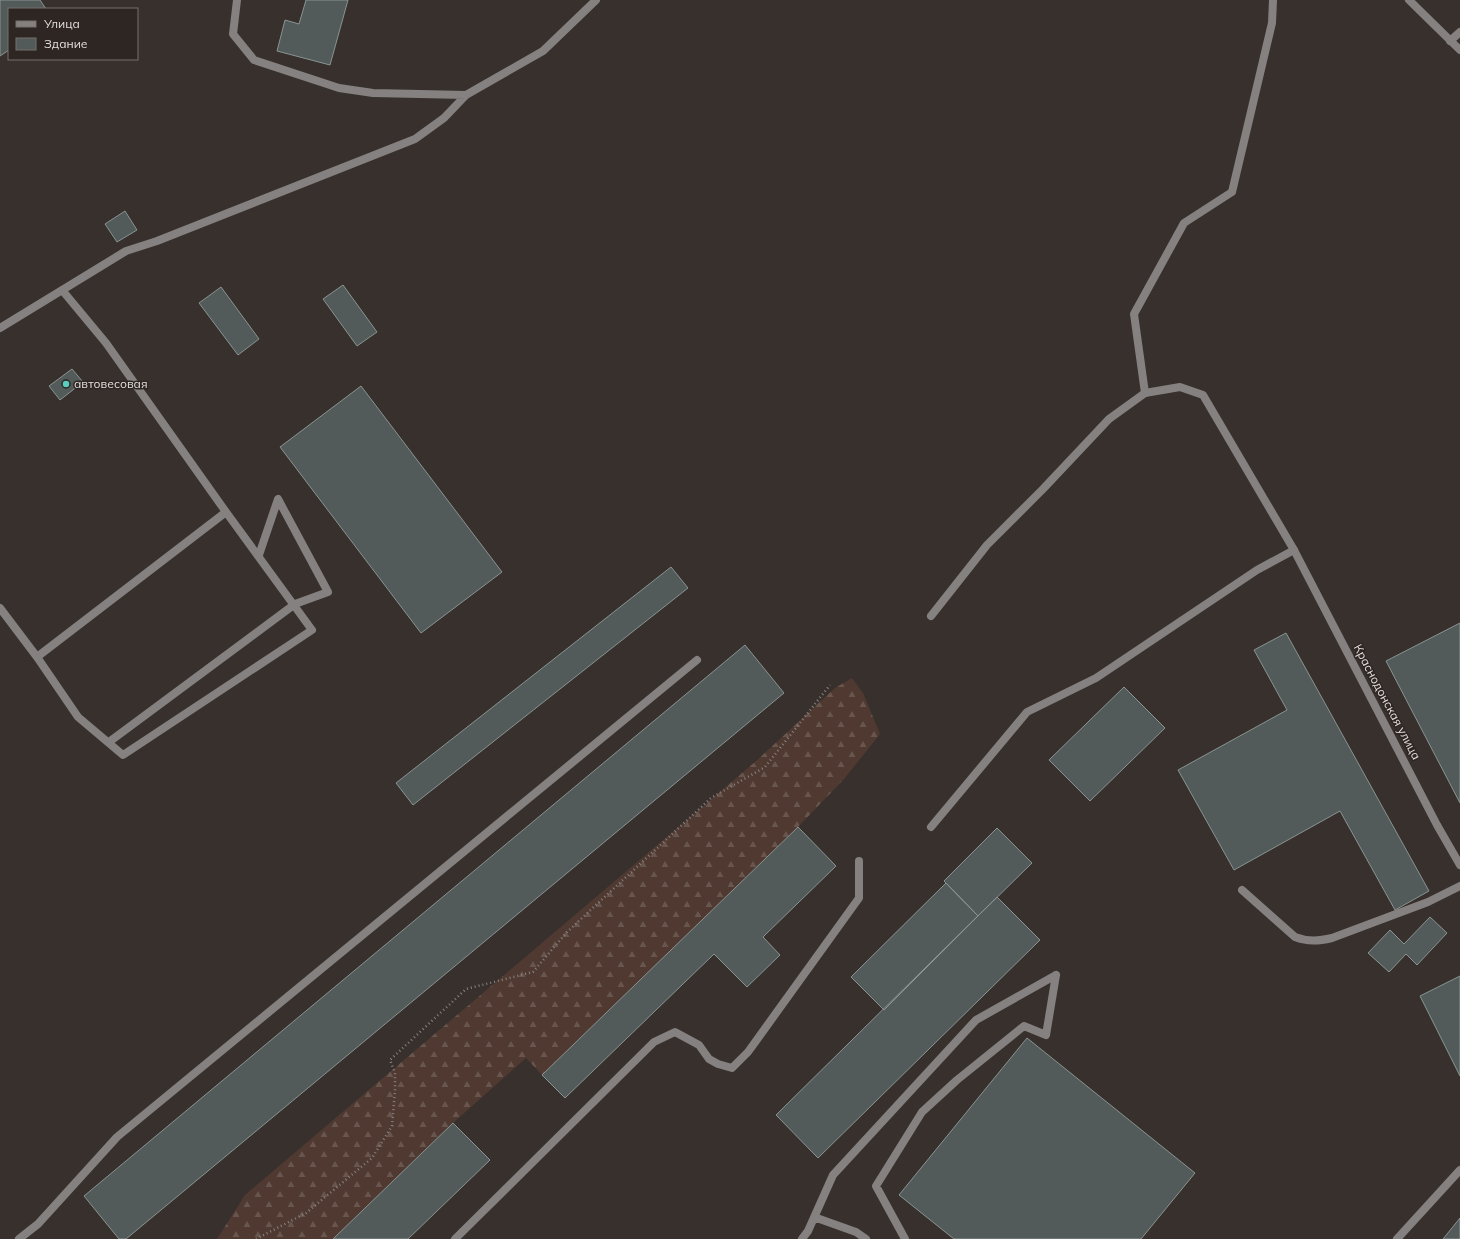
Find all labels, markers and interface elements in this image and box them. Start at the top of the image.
legend [8,8,138,60]
text: Улица [43,16,80,31]
text: Здание [44,36,88,51]
place label: автовесовая [74,376,148,391]
marker: автовесовая [61,379,71,389]
street label: Краснодонская улица [1351,641,1424,762]

